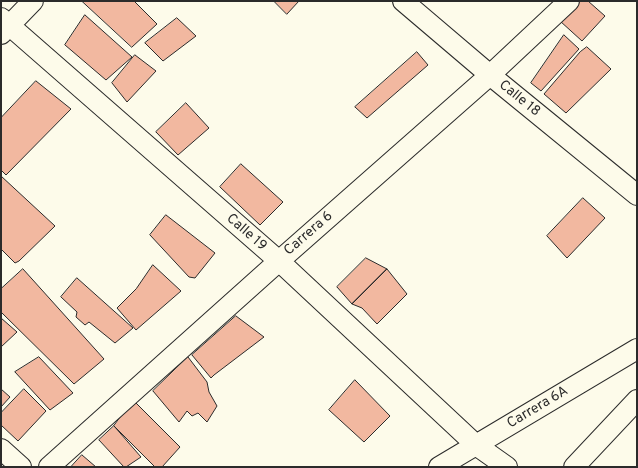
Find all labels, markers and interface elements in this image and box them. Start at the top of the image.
street label: Calle 18 [495,77,543,121]
street label: Carrera 6 [281,208,337,260]
street label: Calle 19 [222,211,270,255]
street label: Carrera 6A [504,383,572,433]

